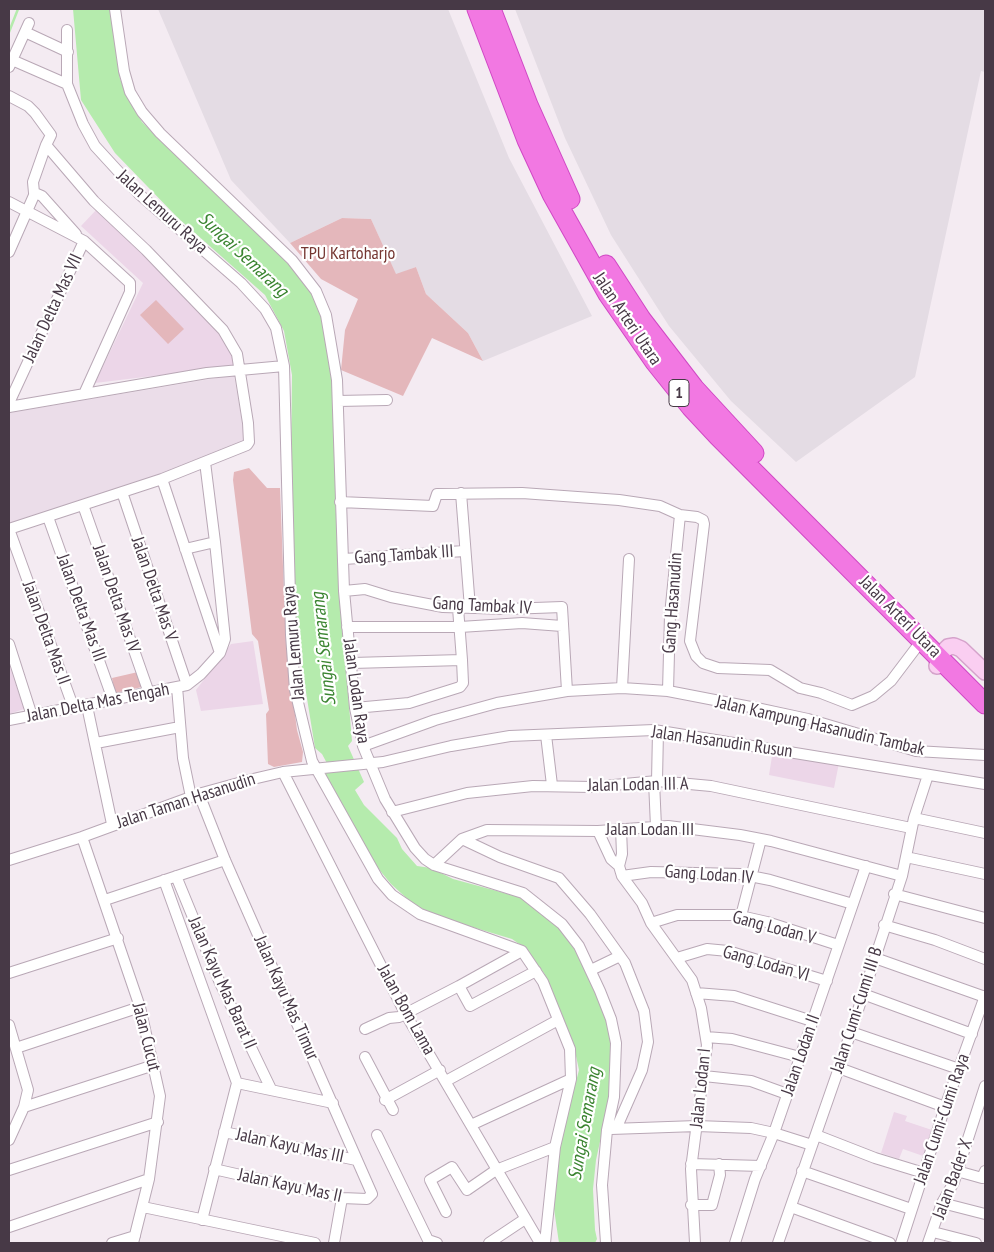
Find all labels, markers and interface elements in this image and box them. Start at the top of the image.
street label: Jalan Lemuru Raya [112,166,212,258]
water label: Sungai Semarang [194,208,292,302]
park label: TPU Kartoharjo [301,243,395,265]
street label: Jalan Delta Mas VII [18,250,88,366]
street label: Jalan Arteri Utara [588,269,666,369]
road number: 1 [669,379,689,406]
street label: Jalan Delta Mas V [126,534,182,644]
street label: Gang Tambak III [354,541,454,569]
street label: Jalan Delta Mas IV [87,542,145,656]
street label: Jalan Delta Mas III [52,551,110,665]
street label: Gang Hasanudin [659,552,687,654]
street label: Jalan Arteri Utara [855,572,945,662]
street label: Jalan Delta Mas II [17,578,75,688]
street label: Jalan Lemuru Raya [278,585,310,701]
water label: Sungai Semarang [307,591,341,707]
street label: Gang Tambak IV [432,593,532,619]
street label: Jalan Lodan Raya [338,637,374,745]
street label: Jalan Delta Mas Tengah [25,679,171,727]
street label: Jalan Kampung Hasanudin Tambak [713,691,927,761]
street label: Jalan Hasanudin Rusun [650,721,794,763]
street label: Jalan Taman Hasanudin [114,768,258,834]
street label: Jalan Lodan III A [587,773,689,797]
street label: Jalan Lodan III [606,819,694,841]
street label: Gang Lodan IV [664,861,754,889]
street label: Gang Lodan V [730,907,818,949]
street label: Jalan Kayu Mas Barat II [183,914,261,1052]
street label: Jalan Kayu Mas Timur [249,933,323,1063]
street label: Gang Lodan VI [720,941,812,987]
street label: Jalan Cumi-Cumi III B [826,944,888,1076]
street label: Jalan Bom Lama [372,961,440,1059]
street label: Jalan Cucut [127,1001,165,1073]
street label: Jalan Lodan II [777,1012,825,1098]
street label: Jalan Lodan I [686,1047,716,1129]
street label: Jalan Cumi-Cumi Raya [910,1051,974,1187]
water label: Sungai Semarang [564,1066,606,1182]
street label: Jalan Kayu Mas III [234,1124,346,1168]
street label: Jalan Bader X [929,1136,977,1222]
street label: Jalan Kayu Mas II [236,1164,344,1208]

